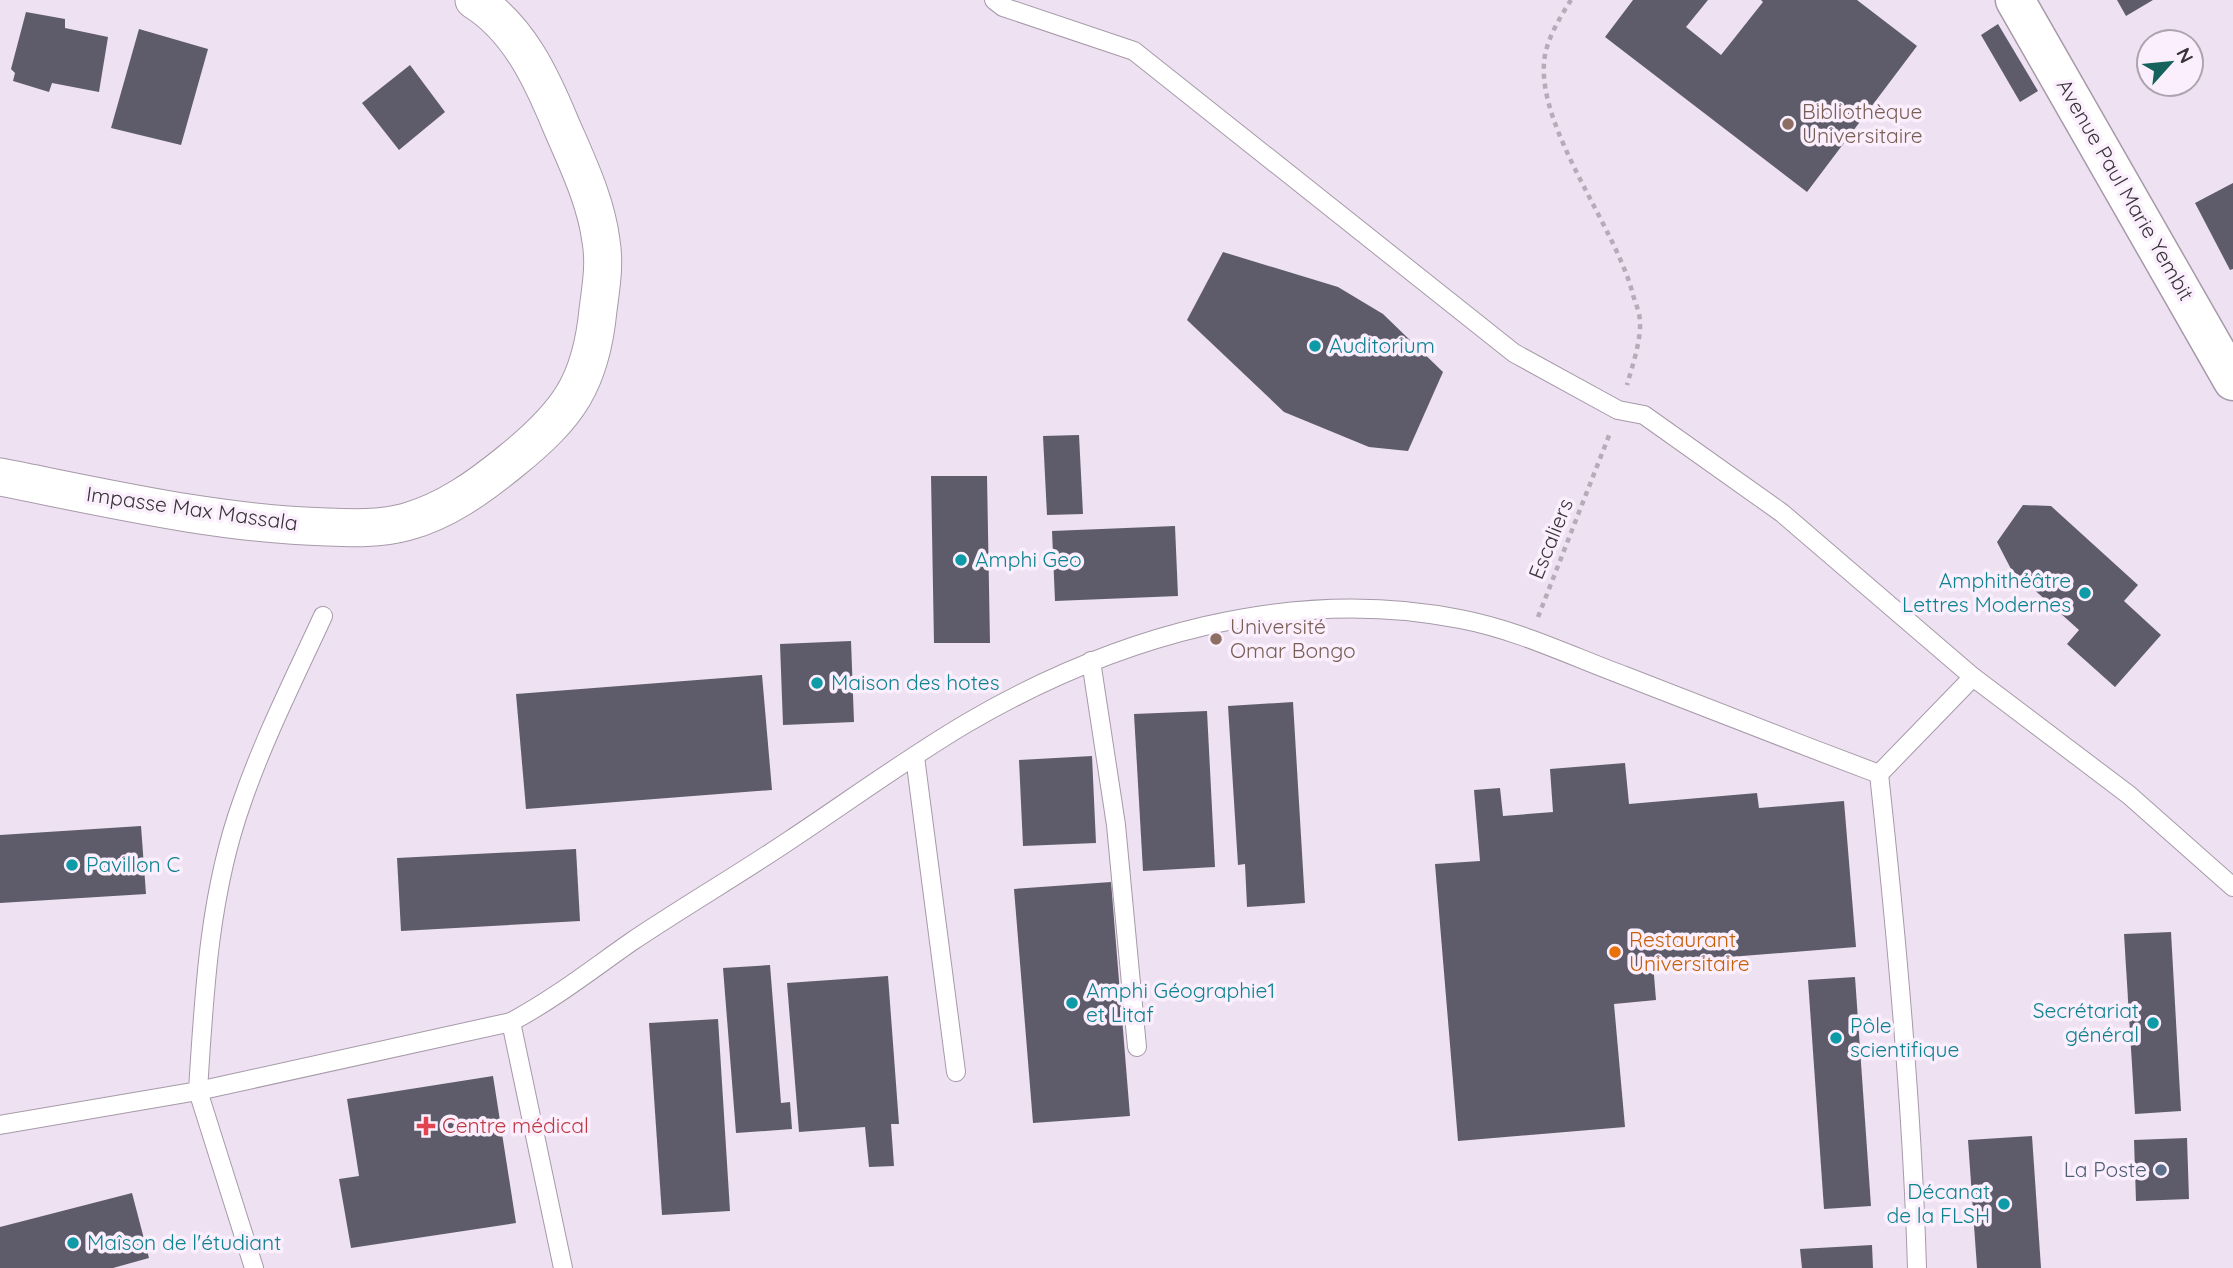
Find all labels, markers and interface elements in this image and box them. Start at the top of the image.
north arrow [2135,28,2205,98]
text: N [2171,44,2199,67]
street label: Avenue Paul Marie Yembit [2052,74,2200,305]
place label: Bibliothèque Universitaire [1802,98,1923,148]
marker: Bibliothèque Universitaire [1780,116,1796,132]
place label: Auditorium [1329,332,1435,358]
marker: Auditorium [1307,338,1323,354]
street label: Impasse Max Massala [85,480,300,536]
street label: Escaliers [1522,495,1578,583]
place label: Amphi Geo [975,546,1082,572]
marker: Amphi Geo [953,552,969,568]
place label: Amphithéâtre Lettres Modernes [1902,567,2071,617]
marker: Amphithéâtre Lettres Modernes [2077,585,2093,601]
place label: Université Omar Bongo [1230,613,1356,663]
marker: Université Omar Bongo [1208,631,1224,647]
place label: Maison des hotes [831,669,1000,695]
marker: Maison des hotes [809,675,825,691]
place label: Pavillon C [86,851,180,877]
marker: Pavillon C [64,857,80,873]
place label: Restaurant Universitaire [1629,926,1750,976]
marker: Restaurant Universitaire [1607,944,1623,960]
place label: Amphi Géographie1 et Litaf [1086,977,1275,1027]
marker: Amphi Géographie1 et Litaf [1064,995,1080,1011]
place label: Secrétariat général [2033,997,2139,1047]
place label: Pôle scientifique [1850,1012,1959,1062]
marker: Secrétariat général [2145,1015,2161,1031]
marker: Pôle scientifique [1828,1030,1844,1046]
place label: Centre médical [442,1112,589,1138]
marker: Centre médical [416,1116,436,1136]
place label: La Poste [2064,1156,2147,1182]
marker: La Poste [2153,1162,2169,1178]
place label: Décanat de la FLSH [1886,1178,1990,1228]
marker: Décanat de la FLSH [1996,1196,2012,1212]
place label: Maîson de l'étudiant [87,1229,281,1255]
marker: Maîson de l'étudiant [65,1235,81,1251]

